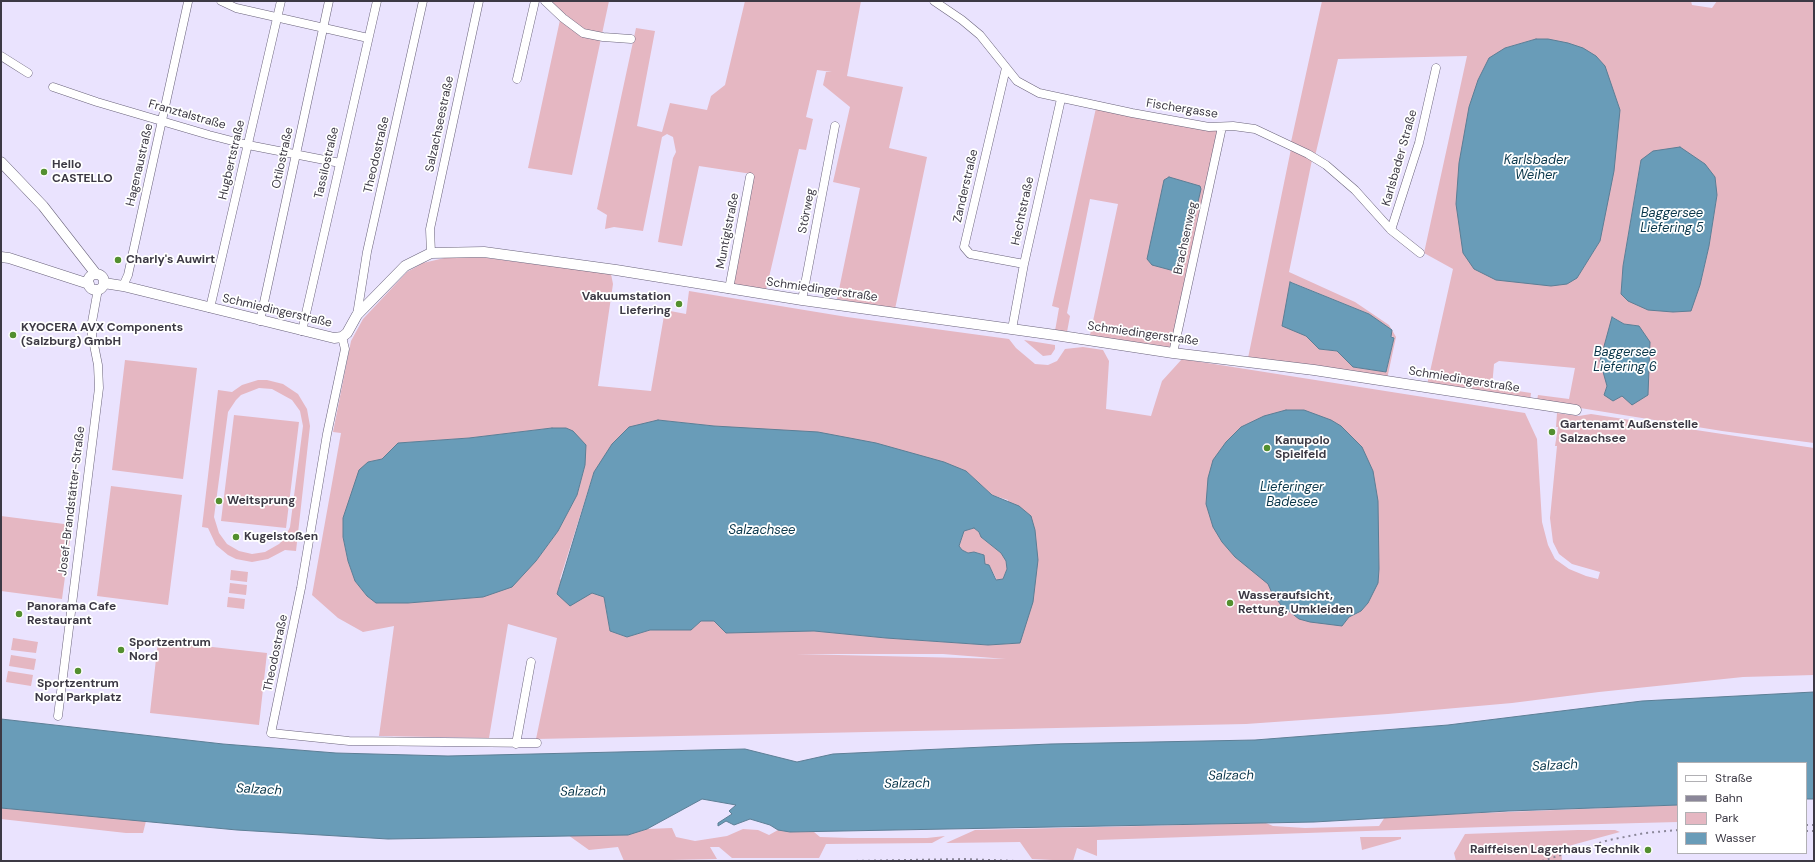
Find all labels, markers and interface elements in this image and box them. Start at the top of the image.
street label: Salzachseestraße [423,75,457,173]
street label: Fischergasse [1145,96,1219,122]
street label: Franztalstraße [147,97,227,133]
street label: Karlsbader Straße [1379,108,1421,208]
street label: Theodostraße [361,115,393,195]
street label: Hugbertstraße [216,119,248,201]
street label: Hagenaustraße [124,122,156,208]
street label: Otilostraße [269,126,297,190]
street label: Tassilostraße [312,126,342,200]
street label: Zanderstraße [951,148,981,224]
water label: Karlsbader Weiher [1504,153,1568,184]
place label: Hello CASTELLO [52,158,113,186]
marker: Hello CASTELLO [39,167,49,177]
street label: Hechtstraße [1009,176,1037,246]
street label: Störweg [796,187,818,235]
street label: Muntiglstraße [714,192,742,270]
street label: Brachsenweg [1171,200,1201,276]
water label: Baggersee Liefering 5 [1640,206,1704,237]
place label: Charly's Auwirt [126,253,215,267]
marker: Charly's Auwirt [113,255,123,265]
street label: Schmiedingerstraße [765,275,879,305]
place label: Vakuumstation Liefering [582,290,671,318]
street label: Schmiedingerstraße [221,291,333,331]
marker: Vakuumstation Liefering [674,299,684,309]
street label: Schmiedingerstraße [1086,319,1200,349]
place label: KYOCERA AVX Components (Salzburg) GmbH [21,321,183,349]
marker: KYOCERA AVX Components (Salzburg) GmbH [8,330,18,340]
water label: Baggersee Liefering 6 [1593,345,1657,376]
street label: Schmiedingerstraße [1407,364,1521,396]
place label: Gartenamt Außenstelle Salzachsee [1560,418,1698,446]
street label: Josef-Brandstätter-Straße [56,426,88,576]
marker: Gartenamt Außenstelle Salzachsee [1547,427,1557,437]
place label: Kanupolo Spielfeld [1275,434,1330,462]
marker: Kanupolo Spielfeld [1262,443,1272,453]
water label: Lieferinger Badesee [1260,480,1324,511]
place label: Weitsprung [227,494,295,508]
marker: Weitsprung [214,496,224,506]
water label: Salzachsee [729,523,795,539]
place label: Kugelstoßen [244,530,318,544]
marker: Kugelstoßen [231,532,241,542]
place label: Wasseraufsicht, Rettung, Umkleiden [1238,589,1353,617]
marker: Wasseraufsicht, Rettung, Umkleiden [1225,598,1235,608]
place label: Panorama Cafe Restaurant [27,600,116,628]
marker: Panorama Cafe Restaurant [14,609,24,619]
street label: Theodostraße [261,613,291,693]
place label: Sportzentrum Nord [129,636,211,664]
marker: Sportzentrum Nord [116,645,126,655]
marker: Sportzentrum Nord Parkplatz [73,666,83,676]
place label: Sportzentrum Nord Parkplatz [35,677,121,705]
water label: Salzach [1532,757,1578,775]
legend [1677,762,1807,854]
water label: Salzach [1208,768,1254,784]
text: Straße [1715,770,1752,786]
water label: Salzach [884,776,930,792]
water label: Salzach [236,781,282,799]
water label: Salzach [560,784,606,800]
text: Bahn [1715,790,1743,806]
text: Park [1715,810,1739,826]
text: Wasser [1715,830,1756,846]
place label: Raiffeisen Lagerhaus Technik [1470,843,1640,857]
marker: Raiffeisen Lagerhaus Technik [1643,845,1653,855]

